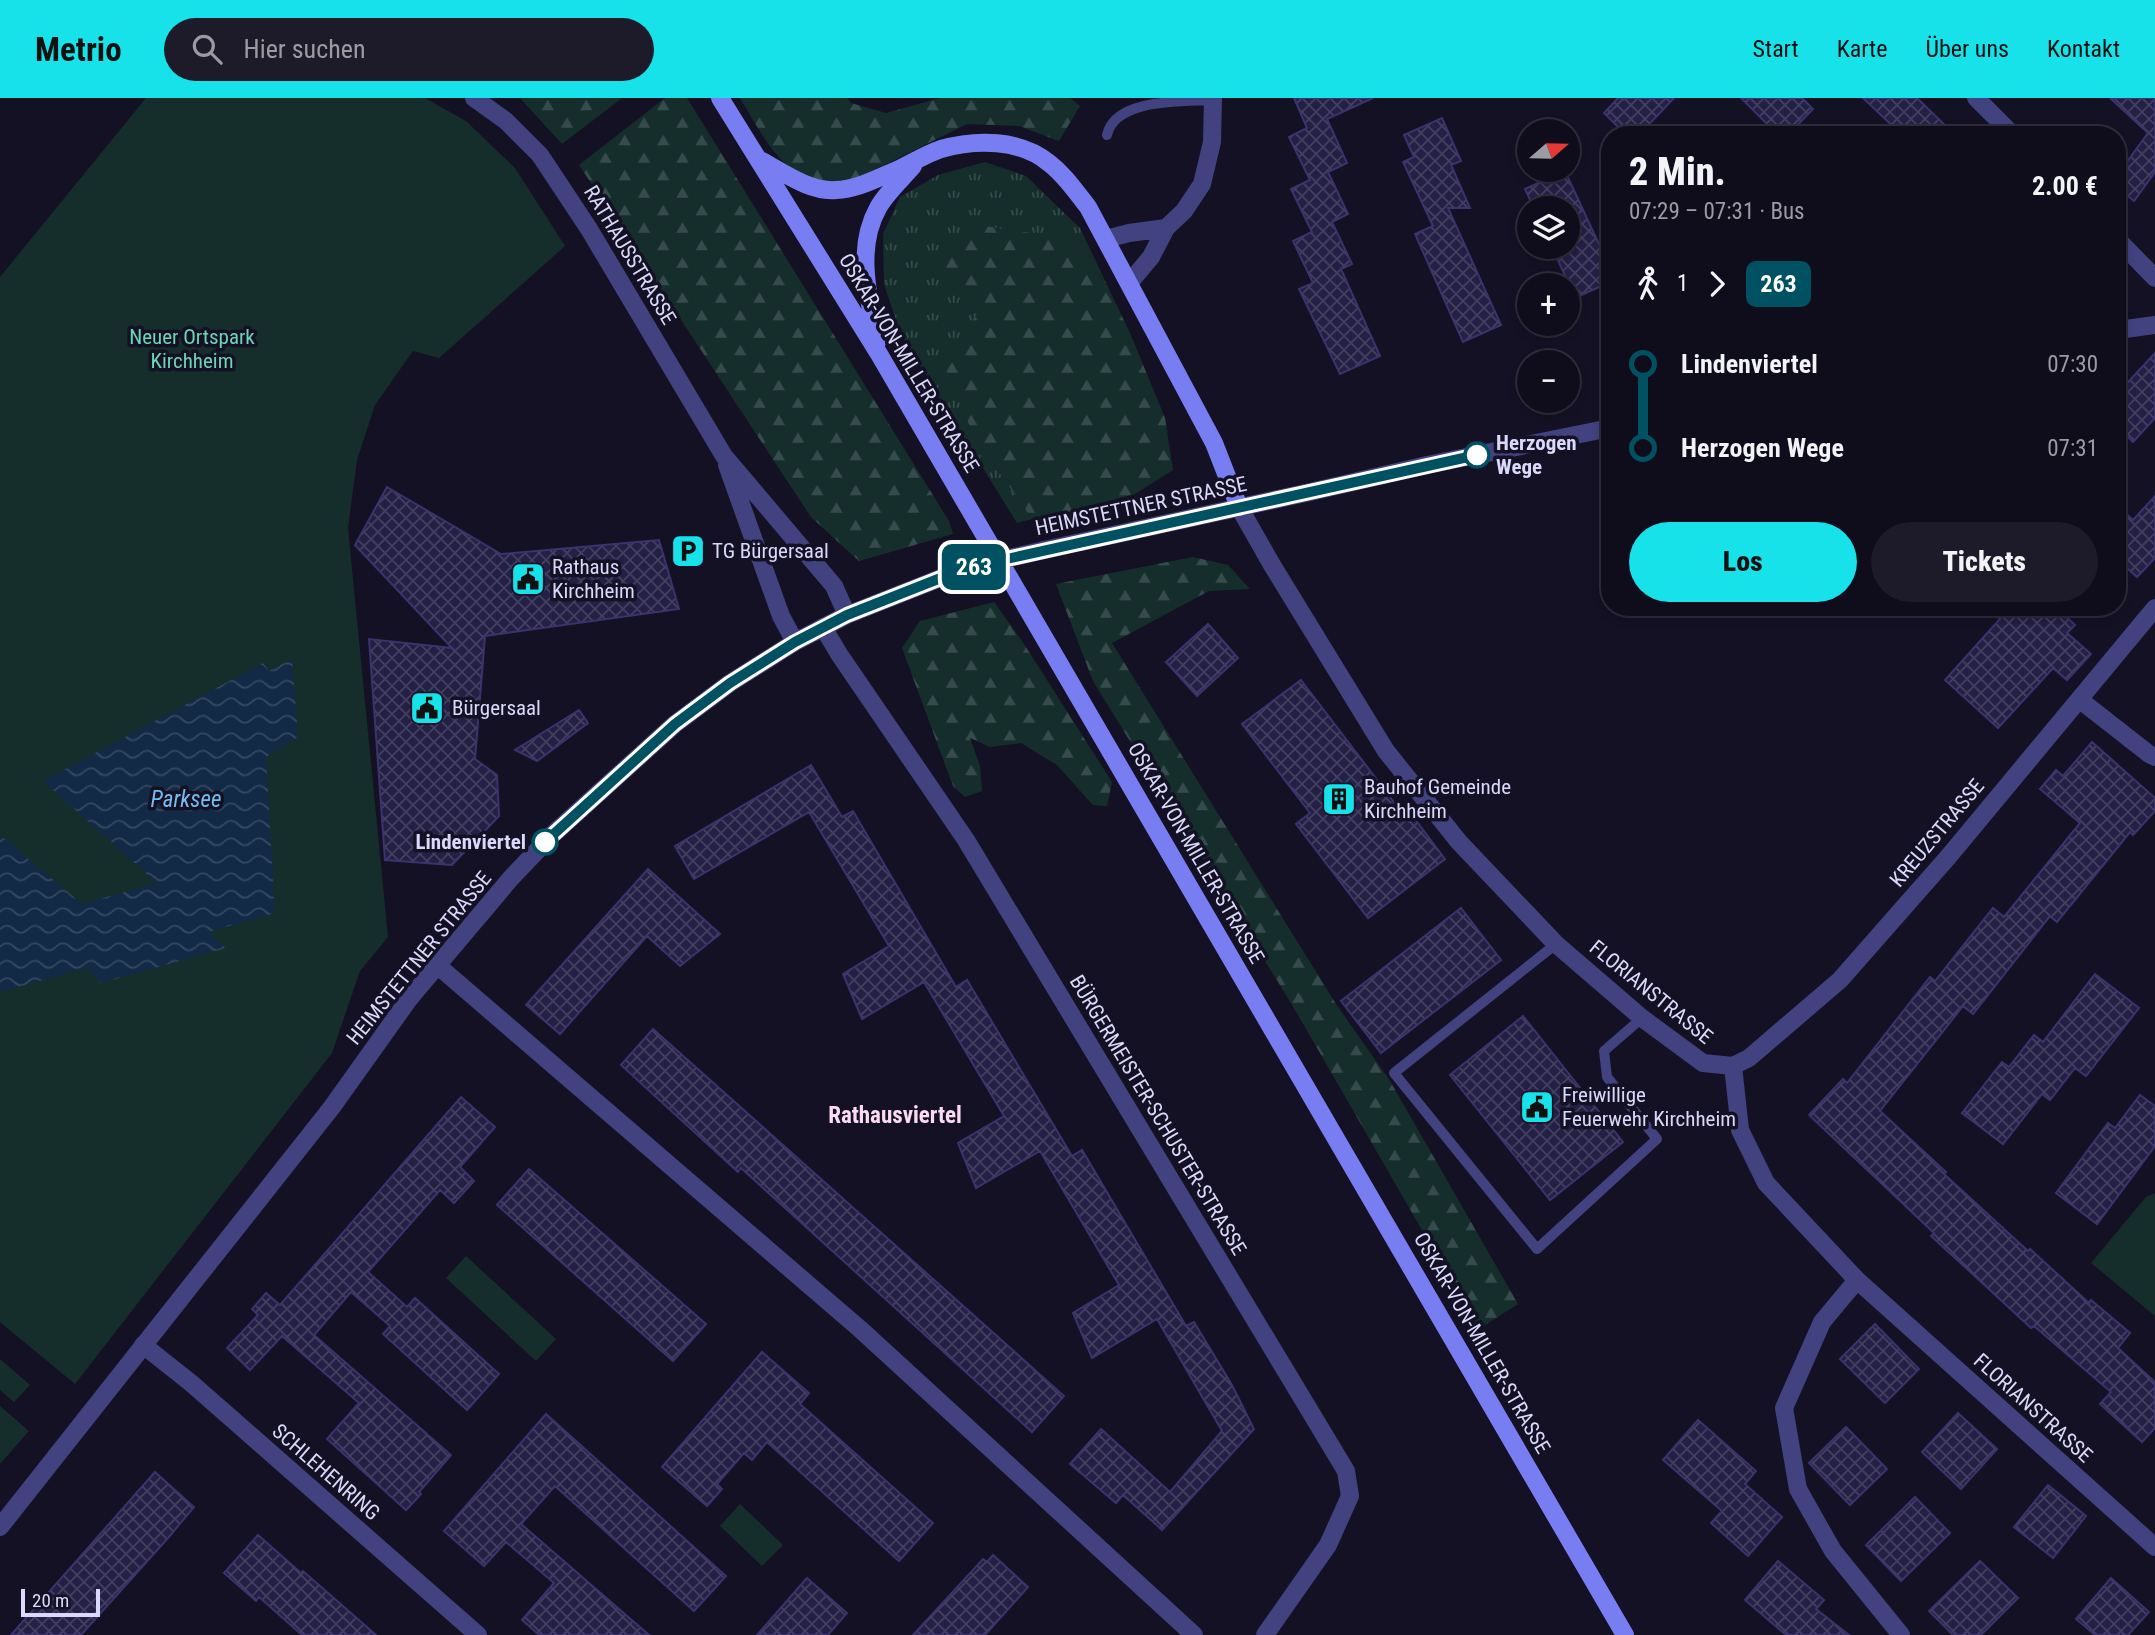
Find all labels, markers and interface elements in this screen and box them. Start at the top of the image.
search box [164,18,654,81]
text: Metrio [35,30,122,69]
icon: search [188,30,226,68]
text: Hier suchen [244,34,366,64]
text: Start [1753,35,1799,63]
text: Karte [1837,35,1887,63]
text: Über uns [1925,35,2009,63]
text: Kontakt [2047,35,2120,63]
north arrow [1517,119,1580,182]
map controls [1517,119,1580,413]
text: 2 Min. [1629,150,1726,194]
text: 2.00 € [2032,171,2098,201]
street label: RATHAUSSTRASSE [579,181,681,329]
button: layers [1517,196,1580,259]
text: 07:29 – 07:31 · Bus [1629,198,1805,225]
street label: OSKAR-VON-MILLER-STRASSE [834,249,984,477]
icon: walk [1629,265,1667,303]
icon: forward [1698,265,1736,303]
text: 1 [1677,270,1688,297]
text: 263 [1760,270,1797,298]
button: + [1517,273,1580,336]
park label: Neuer Ortspark Kirchheim [129,325,255,373]
text: Lindenviertel [1681,349,1818,379]
button: − [1517,350,1580,413]
text: 07:30 [2047,351,2098,378]
place label: Herzogen Wege [1496,431,1577,479]
text: Herzogen Wege [1681,433,1844,463]
text: 07:31 [2047,435,2098,462]
marker: Herzogen Wege [1464,442,1490,468]
street label: HEIMSTETTNER STRASSE [1033,472,1249,540]
button: Los [1629,522,1857,602]
button: Tickets [1871,522,2098,602]
parking icon: TG Bürgersaal [669,532,707,570]
place label: TG Bürgersaal [712,539,829,563]
line badge: 263 [934,544,1014,590]
text: 263 [956,553,992,581]
place label: Rathaus Kirchheim [552,555,635,603]
public building icon: Rathaus Kirchheim [509,560,547,598]
public building icon: Bürgersaal [408,689,446,727]
place label: Bürgersaal [452,696,541,720]
street label: OSKAR-VON-MILLER-STRASSE [1123,738,1269,968]
street label: KREUZSTRASSE [1885,774,1989,892]
place label: Bauhof Gemeinde Kirchheim [1364,775,1511,823]
building icon: Bauhof Gemeinde Kirchheim [1320,780,1358,818]
water label: Parksee [151,786,221,813]
marker: Lindenviertel [532,829,558,855]
place label: Lindenviertel [416,830,526,854]
street label: HEIMSTETTNER STRASSE [342,867,496,1049]
street label: FLORIANSTRASSE [1585,935,1717,1049]
street label: BÜRGERMEISTER-SCHUSTER-STRASSE [1065,971,1251,1259]
place label: Freiwillige Feuerwehr Kirchheim [1562,1083,1736,1131]
public building icon: Freiwillige Feuerwehr Kirchheim [1518,1088,1556,1126]
district label: Rathausviertel [828,1102,962,1129]
street label: OSKAR-VON-MILLER-STRASSE [1409,1228,1555,1458]
street label: FLORIANSTRASSE [1969,1349,2097,1467]
street label: SCHLEHENRING [267,1419,385,1525]
scale bar [21,1586,100,1618]
text: 20 m [32,1589,69,1612]

